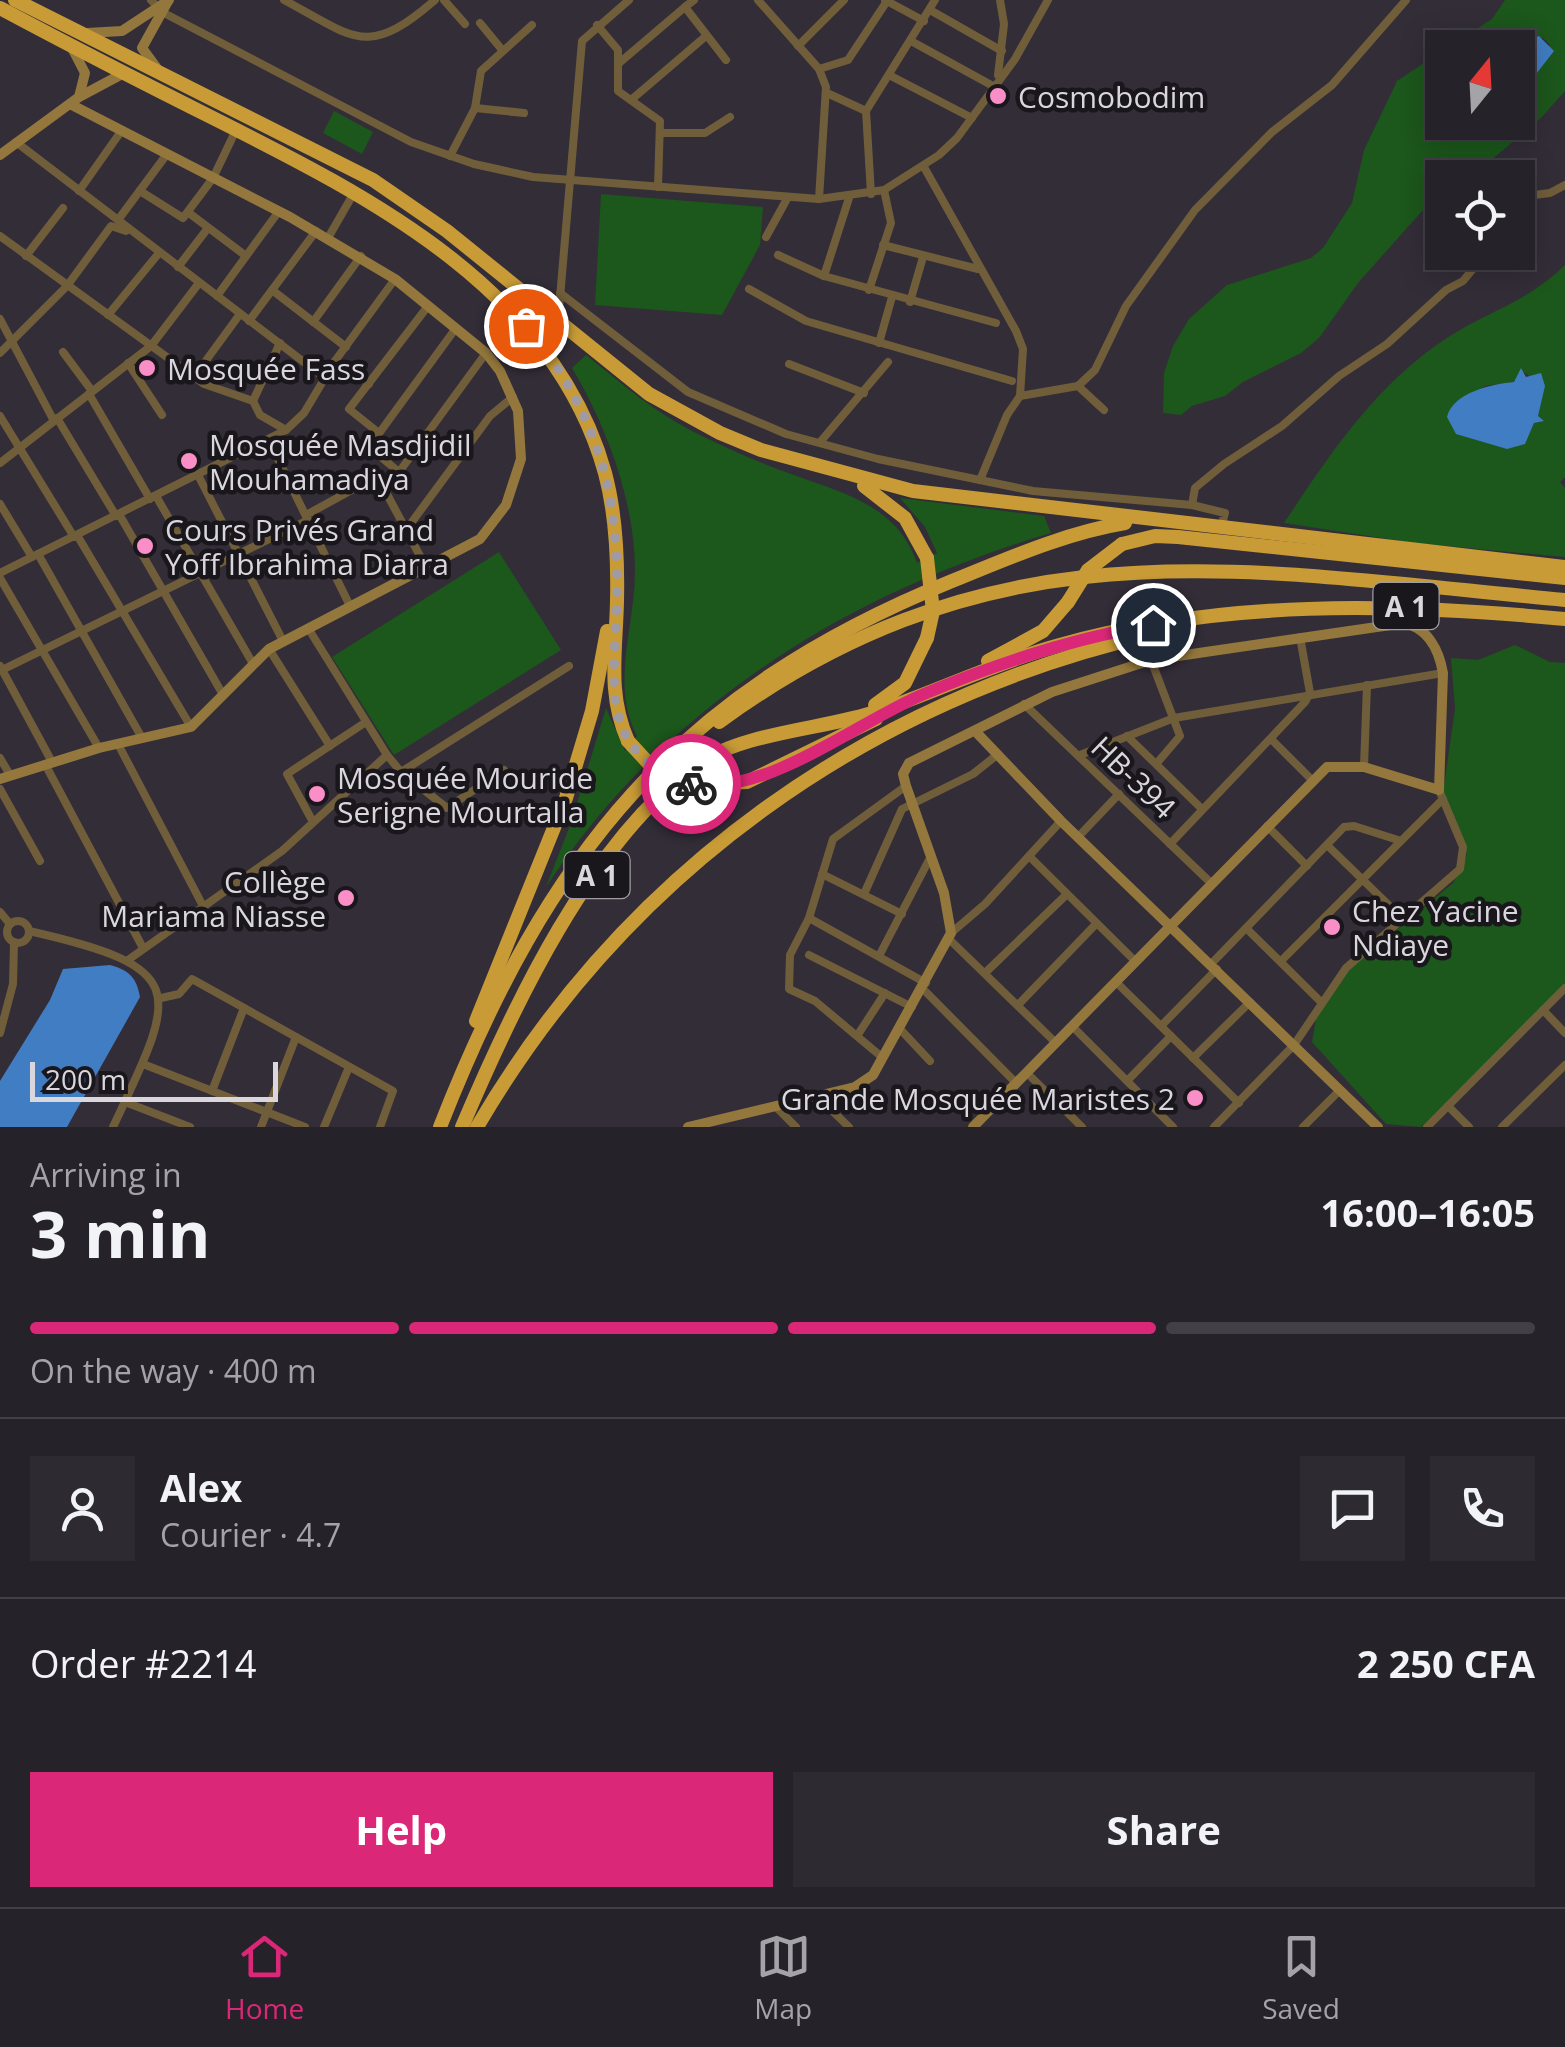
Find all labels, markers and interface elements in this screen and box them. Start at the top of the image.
north arrow [1425,30,1535,140]
map controls [1425,30,1535,270]
place label: Cosmobodim [1018,76,1205,117]
marker: Cosmobodim [987,85,1009,107]
button: locate [1425,160,1535,270]
pin [484,284,569,369]
icon: bag [499,299,554,354]
place label: Mosquée Fass [167,348,365,389]
marker: Mosquée Fass [136,357,158,379]
place label: Mosquée Masdjidil Mouhamadiya [209,424,472,499]
marker: Mosquée Masdjidil Mouhamadiya [178,450,200,472]
place label: Cours Privés Grand Yoff Ibrahima Diarra [165,509,449,584]
marker: Cours Privés Grand Yoff Ibrahima Diarra [134,535,156,557]
pin [1111,583,1196,668]
road number: A 1 [1374,583,1438,629]
icon: home [1126,598,1181,653]
street label: HB-394 [1083,727,1185,827]
courier [641,734,741,834]
place label: Mosquée Mouride Serigne Mourtalla [337,757,593,832]
icon: bike [664,757,719,812]
marker: Mosquée Mouride Serigne Mourtalla [306,783,328,805]
road number: A 1 [564,852,630,898]
place label: Collège Mariama Niasse [101,861,326,936]
marker: Collège Mariama Niasse [335,887,357,909]
place label: Chez Yacine Ndiaye [1352,890,1519,965]
marker: Chez Yacine Ndiaye [1321,916,1343,938]
scale bar [30,1057,278,1102]
text: 200 m [45,1060,126,1098]
place label: Grande Mosquée Maristes 2 [781,1078,1175,1119]
marker: Grande Mosquée Maristes 2 [1184,1087,1206,1109]
text: Arriving in [30,1153,182,1196]
text: 16:00–16:05 [1321,1186,1535,1238]
text: 3 min [30,1189,210,1277]
text: On the way · 400 m [30,1349,317,1392]
button: person [30,1456,135,1561]
button: chat [1300,1456,1405,1561]
button: phone [1430,1456,1535,1561]
text: Alex [160,1461,242,1513]
text: Courier · 4.7 [160,1513,341,1556]
text: Order #2214 [30,1637,257,1689]
text: 2 250 CFA [1357,1637,1535,1689]
button: Help [30,1772,773,1887]
button: Share [793,1772,1535,1887]
tab: Home [225,1929,304,2027]
tab: Map [754,1929,812,2027]
tab: Saved [1262,1929,1340,2027]

